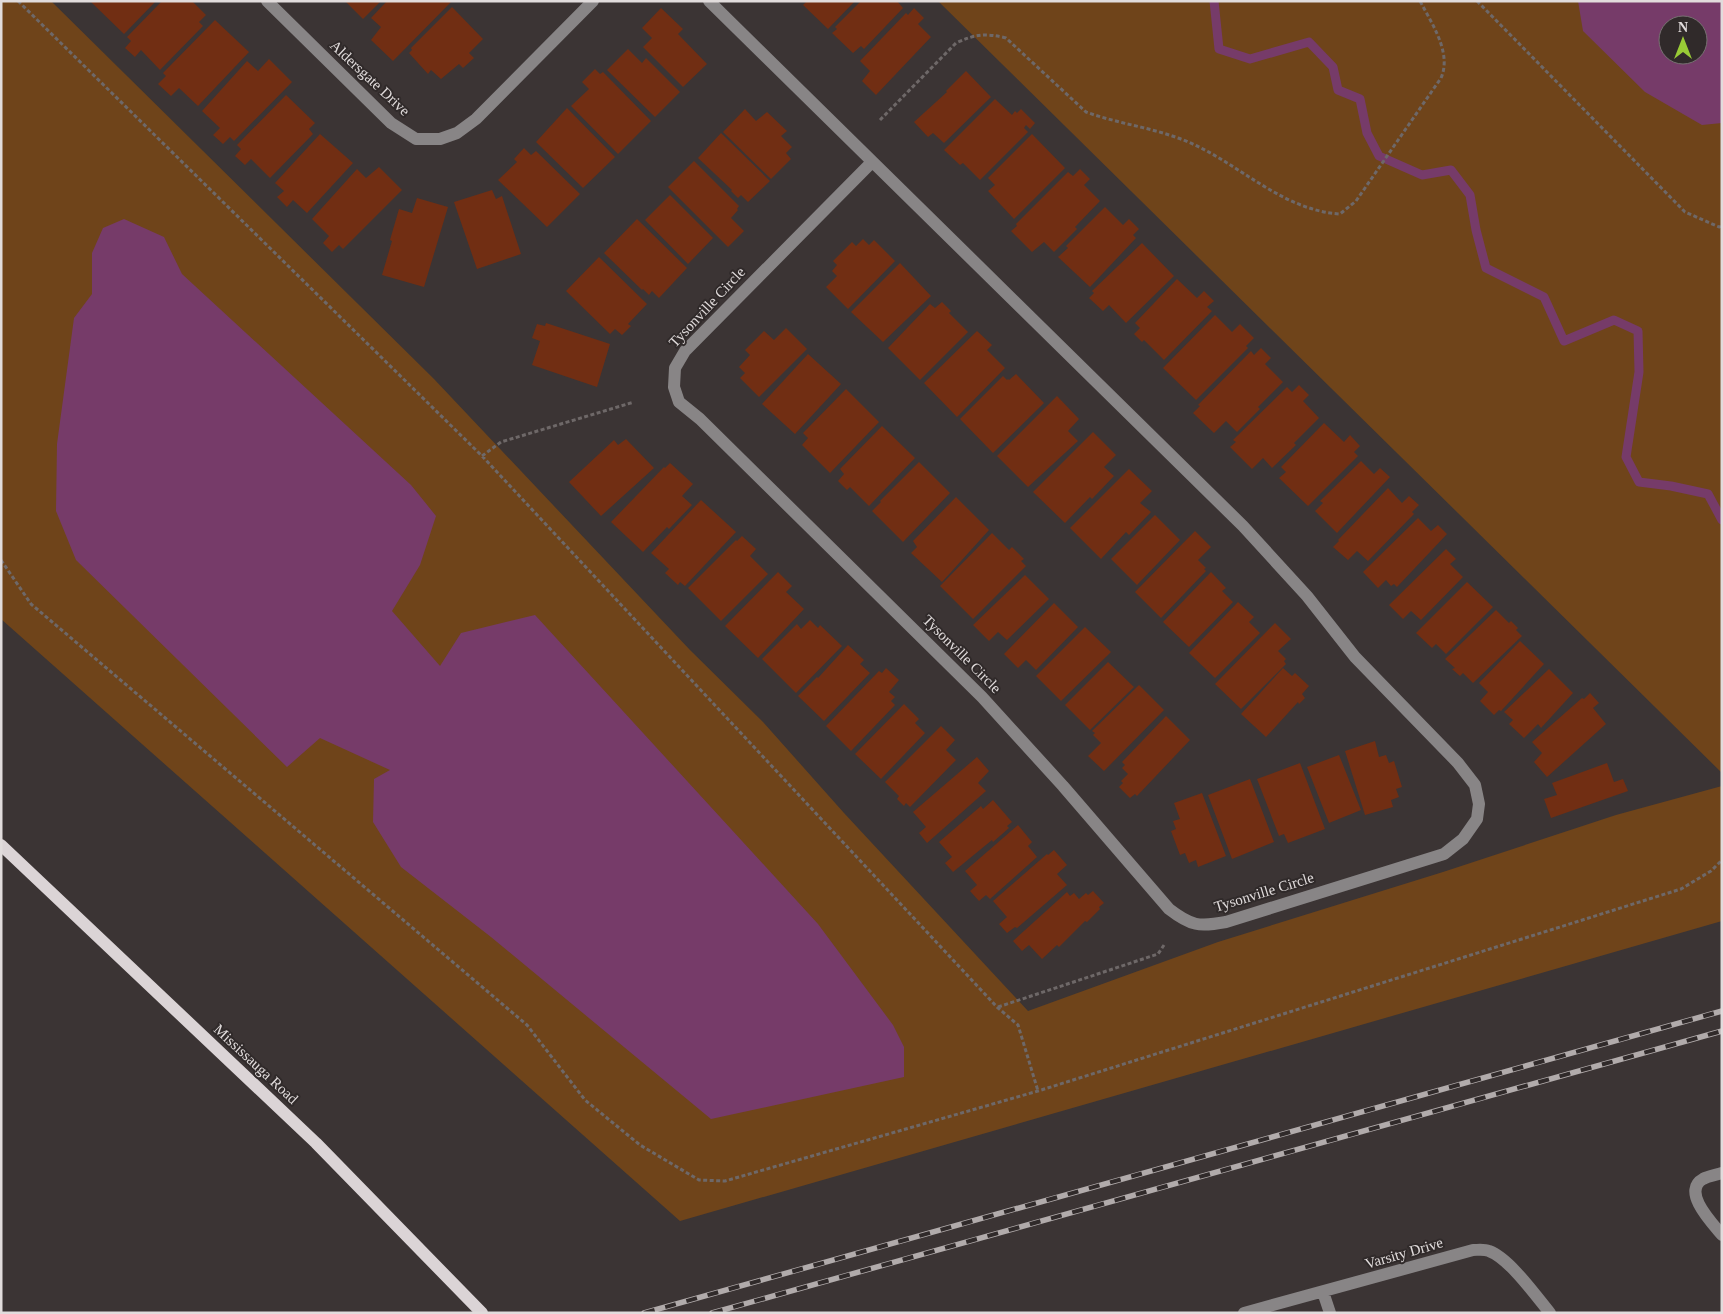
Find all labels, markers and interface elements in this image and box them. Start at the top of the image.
north arrow [1658,15,1708,65]
text: N [1678,20,1688,35]
street label: Aldersgate Drive [327,37,413,119]
street label: Tysonville Circle [666,263,748,350]
street label: Tysonville Circle [920,612,1004,696]
street label: Tysonville Circle [1212,869,1316,915]
street label: Mississauga Road [211,1021,302,1107]
street label: Varsity Drive [1363,1234,1445,1272]

